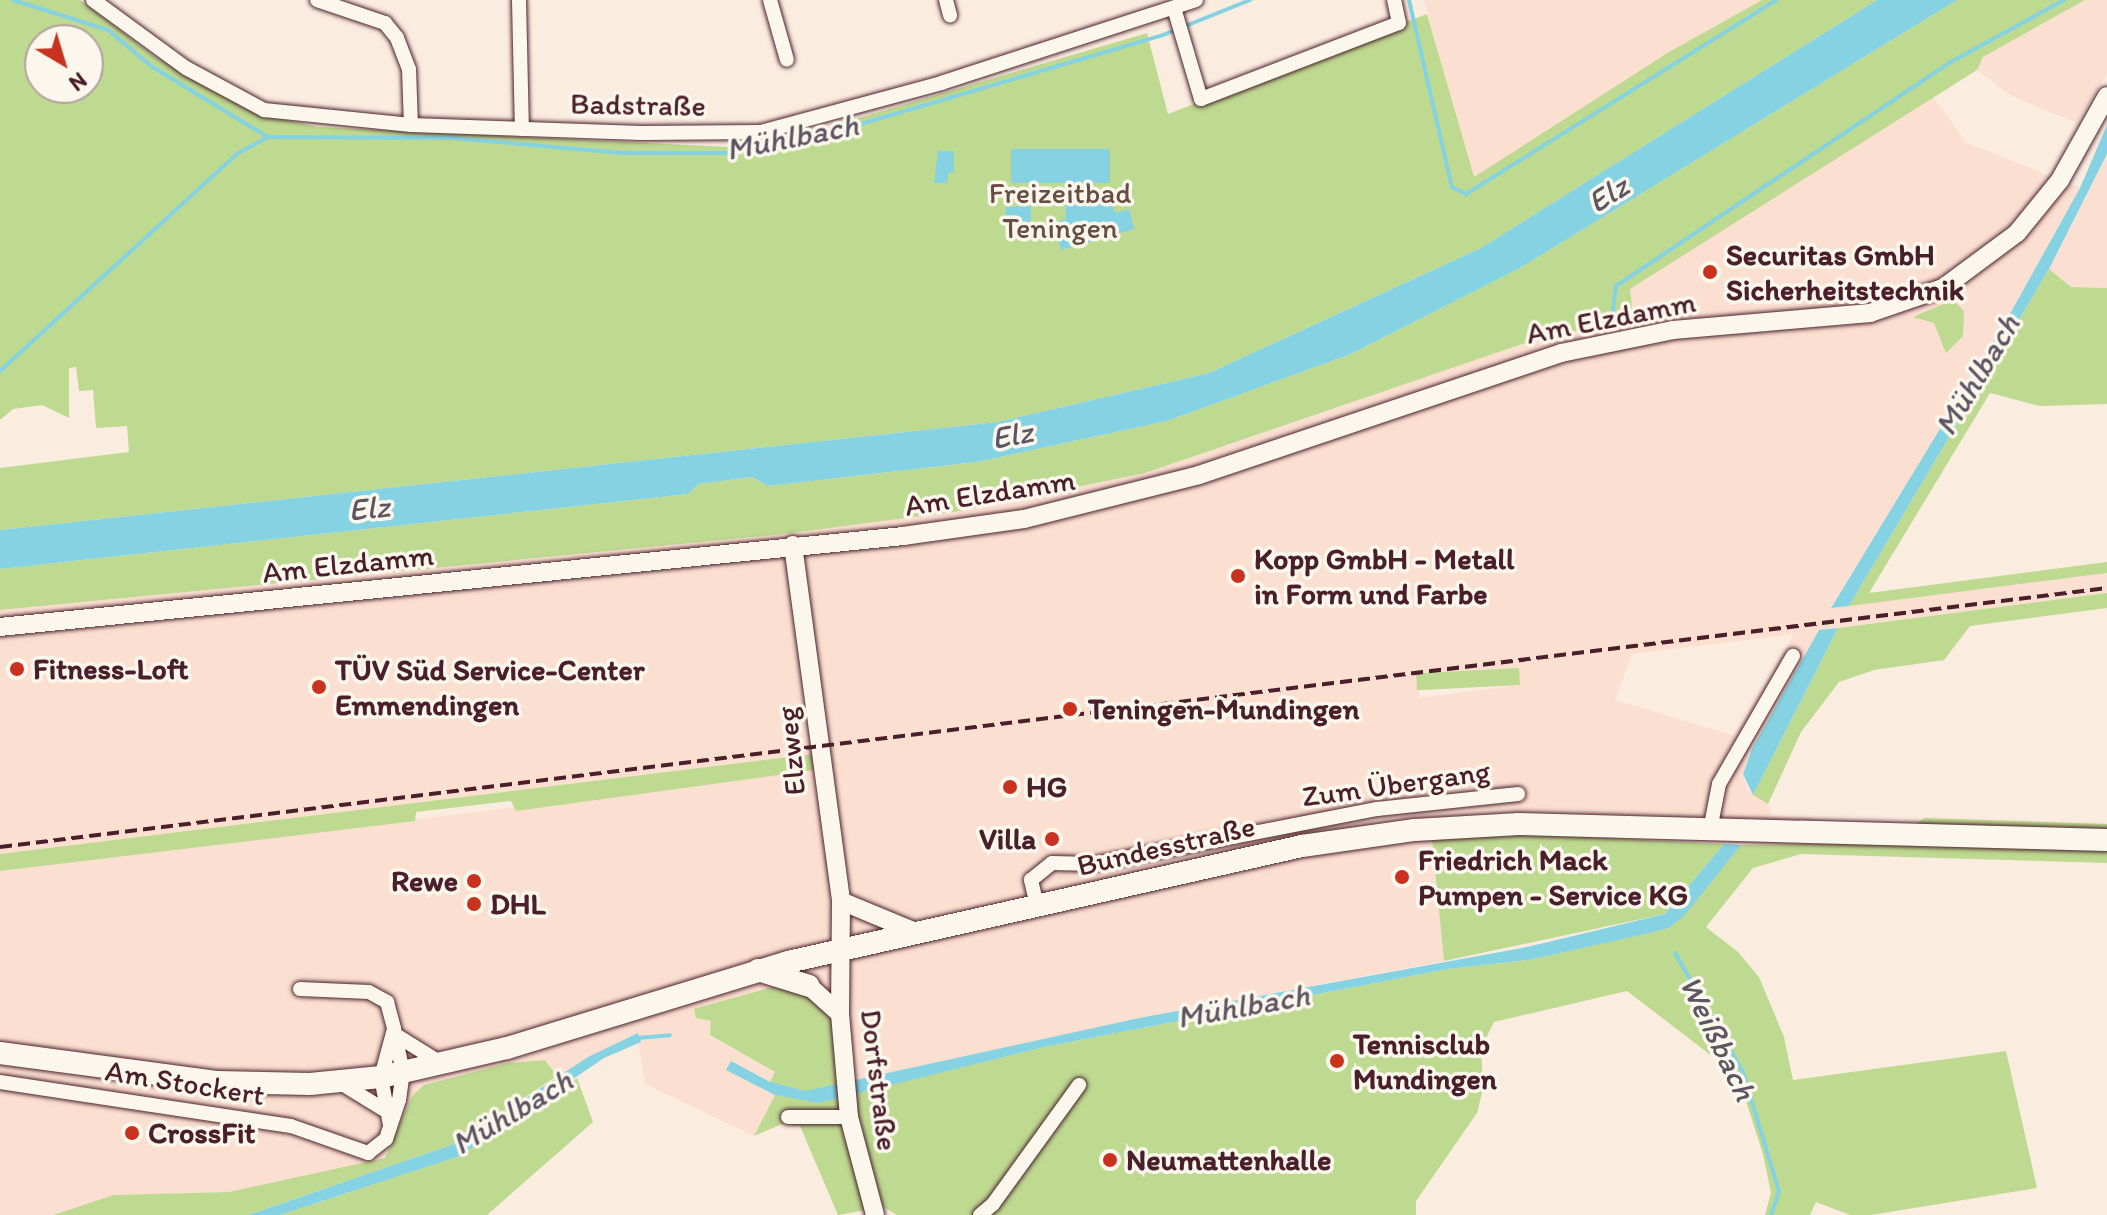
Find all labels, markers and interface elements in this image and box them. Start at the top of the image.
north arrow [24,24,104,104]
text: N [64,67,92,97]
street label: Badstraße [570,86,706,124]
water label: Mühlbach [723,105,861,169]
water label: Elz [1580,167,1636,221]
park label: Freizeitbad Teningen [989,175,1131,246]
place label: Securitas GmbH Sicherheitstechnik [1726,237,1964,308]
marker: Securitas GmbH Sicherheitstechnik [1701,263,1719,281]
street label: Am Elzdamm [1524,284,1698,352]
water label: Mühlbach [1926,308,2028,442]
water label: Elz [988,412,1036,458]
street label: Am Elzdamm [903,462,1077,524]
water label: Elz [346,487,392,529]
street label: Am Elzdamm [261,537,435,591]
place label: Kopp GmbH - Metall in Form und Farbe [1254,541,1514,612]
marker: Kopp GmbH - Metall in Form und Farbe [1229,567,1247,585]
place label: Fitness-Loft [33,651,189,687]
place label: TÜV Süd Service-Center Emmendingen [335,652,646,722]
marker: Fitness-Loft [8,660,26,678]
marker: TÜV Süd Service-Center Emmendingen [310,678,328,696]
place label: Teningen-Mundingen [1088,691,1359,727]
marker: Teningen-Mundingen [1059,698,1081,720]
street label: Elzweg [768,705,814,797]
street label: Zum Übergang [1300,753,1492,815]
place label: HG [1026,769,1067,805]
marker: HG [1001,778,1019,796]
street label: Bundesstraße [1074,808,1258,884]
place label: Villa [979,821,1036,857]
marker: Villa [1043,830,1061,848]
place label: Friedrich Mack Pumpen - Service KG [1418,842,1688,912]
place label: Rewe [391,863,458,899]
marker: Friedrich Mack Pumpen - Service KG [1393,868,1411,886]
marker: Rewe [465,872,483,890]
place label: DHL [490,886,546,922]
marker: DHL [465,895,483,913]
water label: Weißbach [1671,969,1765,1107]
water label: Mühlbach [1174,975,1312,1037]
street label: Dorfstraße [852,1007,906,1153]
place label: Tennisclub Mundingen [1353,1026,1497,1096]
marker: Tennisclub Mundingen [1328,1052,1346,1070]
street label: Am Stockert [103,1053,267,1113]
water label: Mühlbach [445,1061,579,1163]
place label: CrossFit [148,1115,256,1151]
marker: CrossFit [123,1124,141,1142]
place label: Neumattenhalle [1126,1142,1332,1178]
marker: Neumattenhalle [1101,1151,1119,1169]

